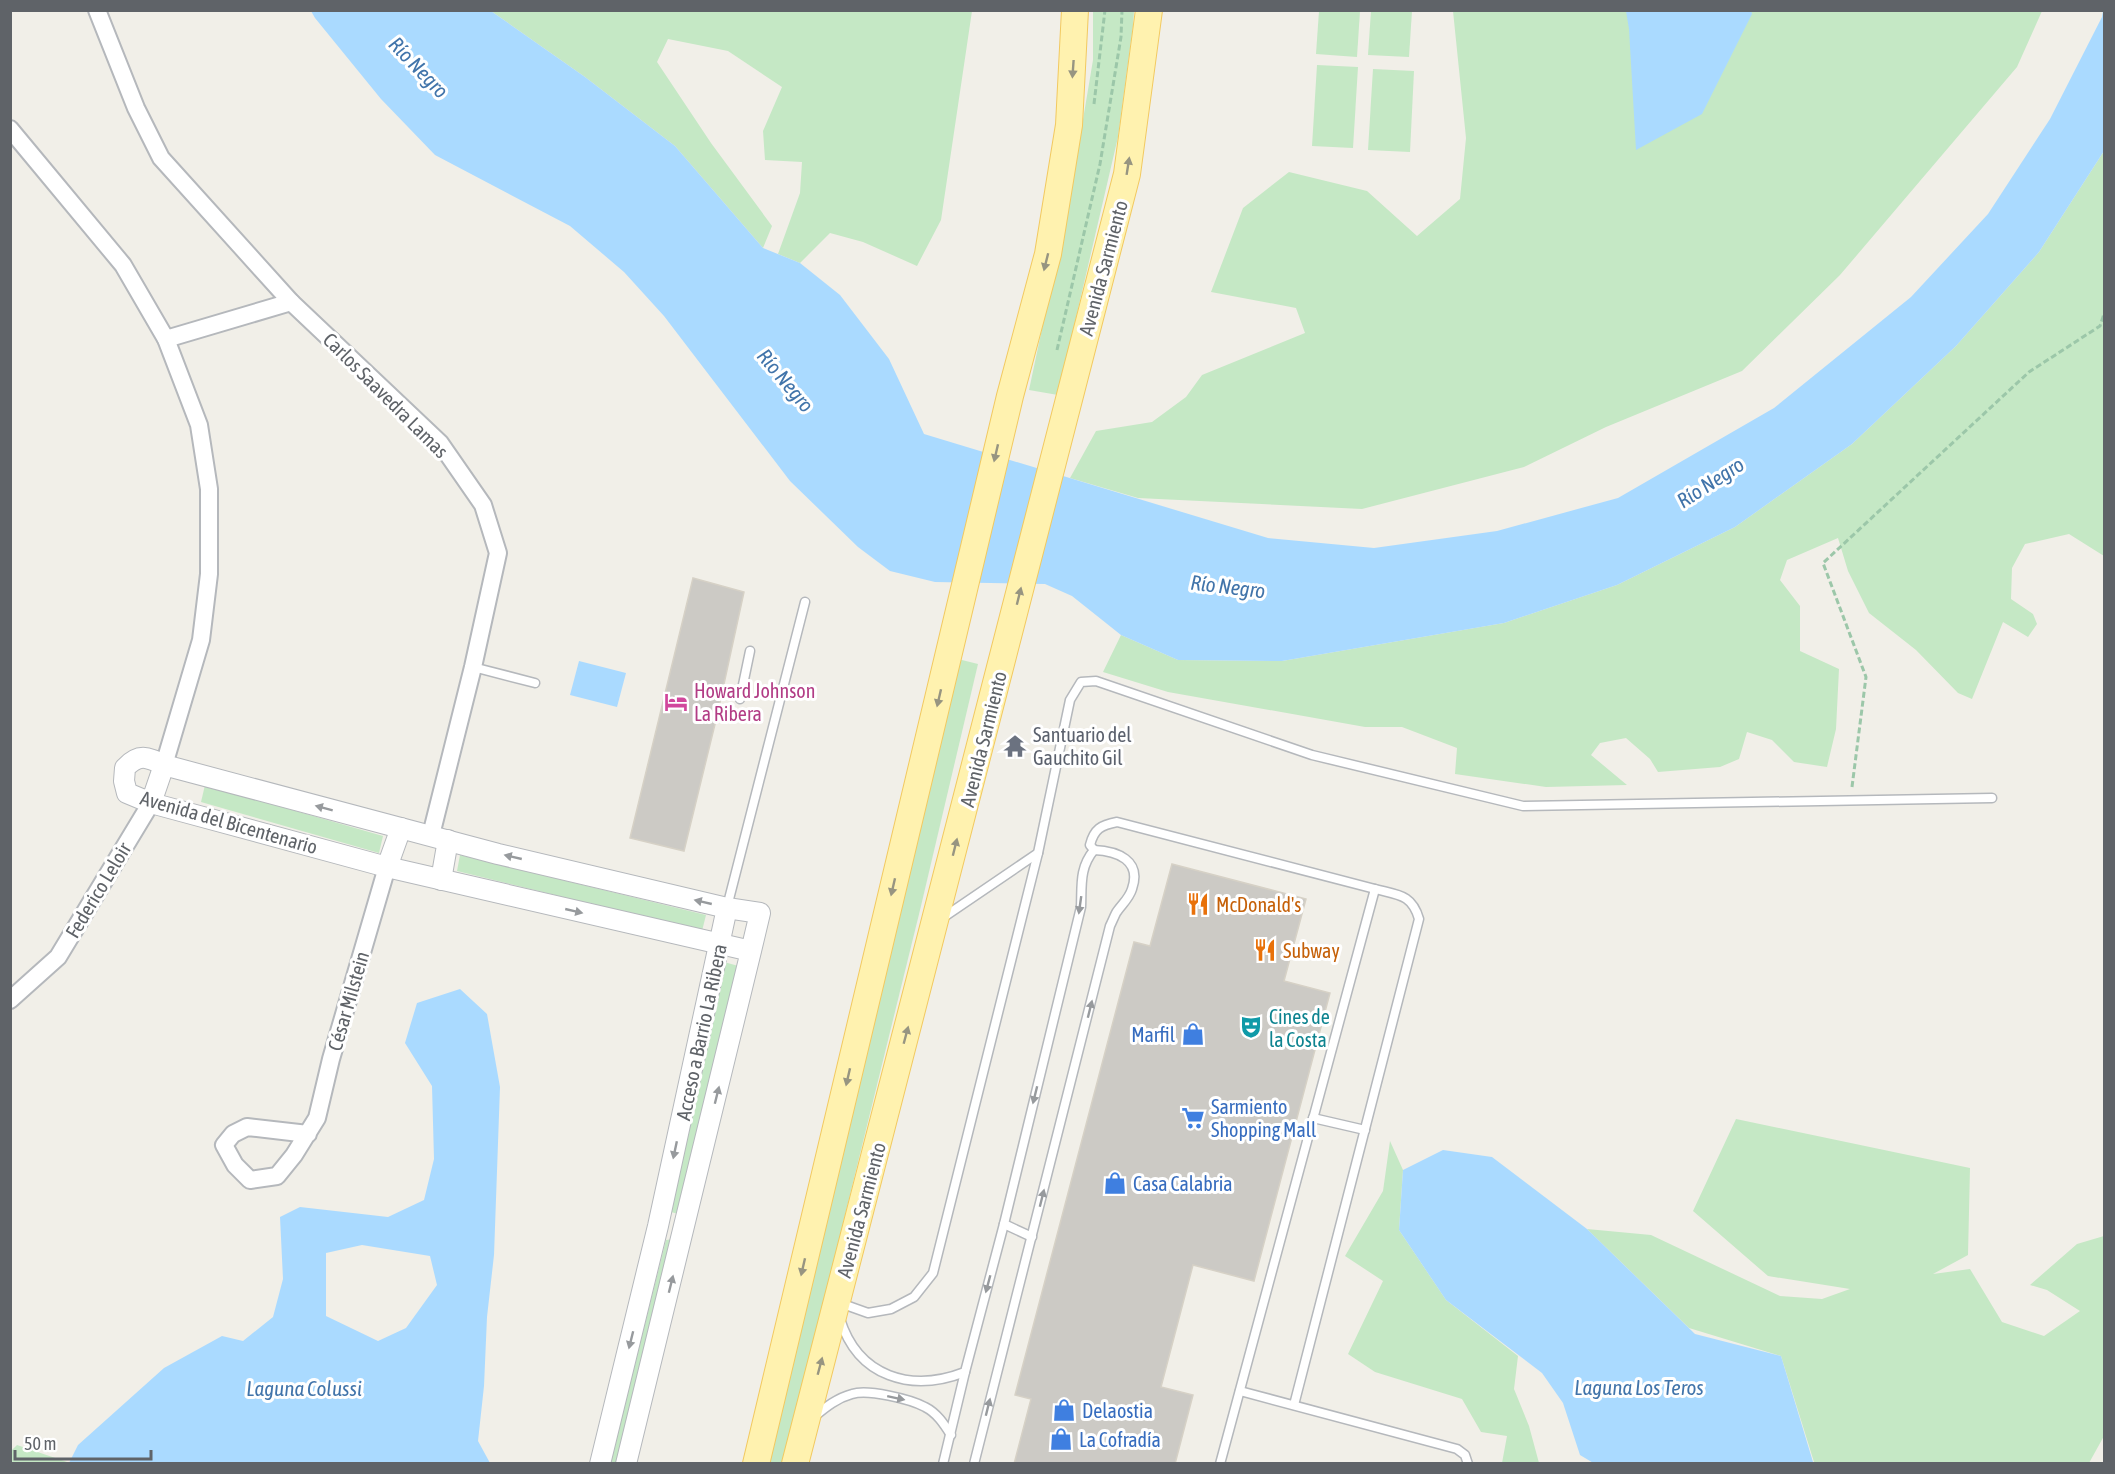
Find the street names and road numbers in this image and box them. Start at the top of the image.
street label: Avenida Sarmiento [1074,198,1132,338]
street label: Carlos Saavedra Lamas [319,328,453,462]
street label: Avenida Sarmiento [955,669,1011,809]
street label: Avenida del Bicentenario [138,786,320,858]
street label: Federico Leloir [61,837,136,942]
street label: Acceso a Barrio La Ribera [671,942,731,1122]
street label: César Milstein [323,949,373,1053]
street label: Avenida Sarmiento [832,1140,890,1280]

